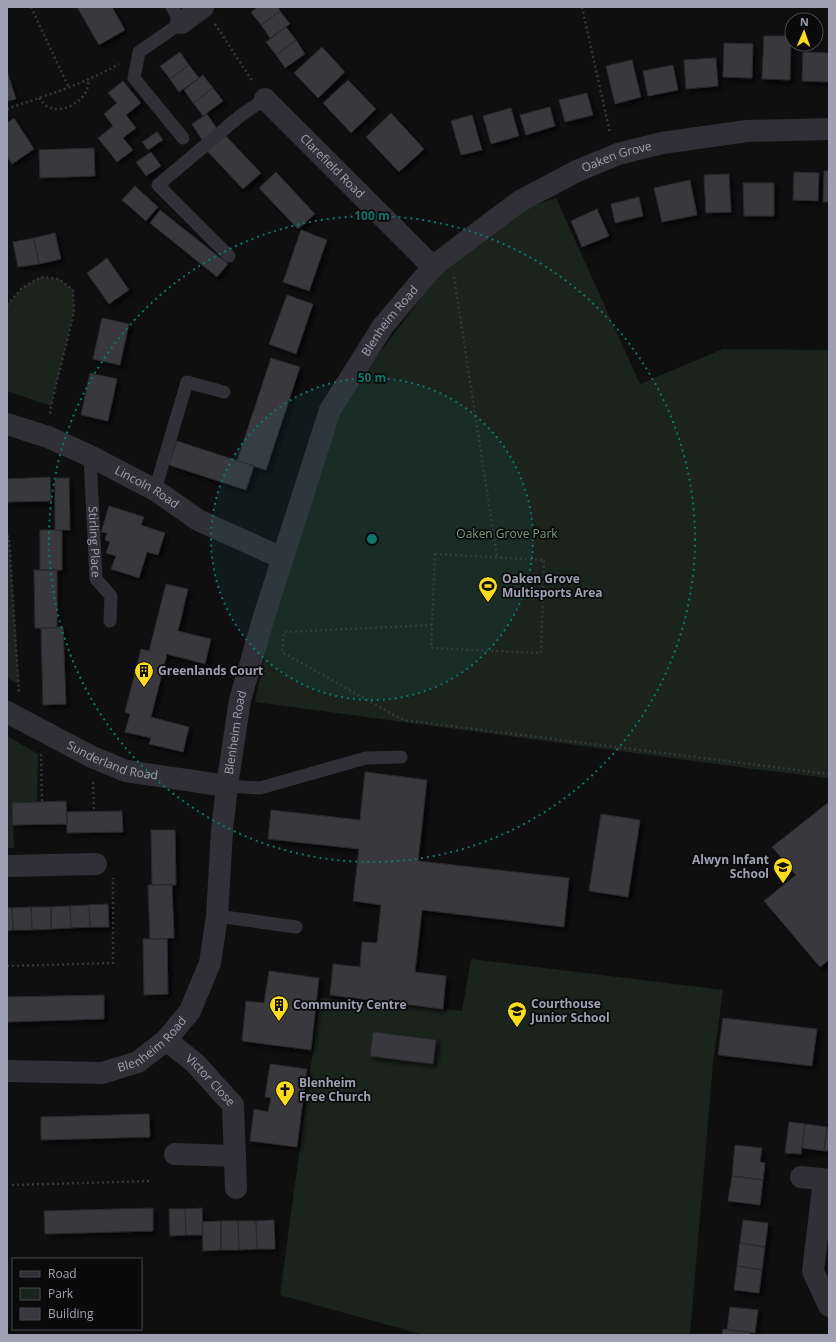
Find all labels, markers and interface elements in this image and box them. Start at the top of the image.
north arrow [784,12,824,52]
text: N [800,14,809,29]
street label: Clarefield Road [297,130,369,202]
street label: Oaken Grove [579,137,654,176]
text: 100 m [354,207,390,224]
street label: Blenheim Road [357,282,422,359]
text: 50 m [358,369,386,386]
street label: Lincoln Road [112,461,183,512]
street label: Stirling Place [84,506,105,578]
park label: Oaken Grove Park [456,525,558,542]
centre of rings [365,532,379,546]
place label: Oaken Grove Multisports Area [502,570,603,601]
sports icon: Oaken Grove Multisports Area [477,575,499,603]
building icon: Greenlands Court [133,660,155,688]
place label: Greenlands Court [158,662,263,679]
street label: Blenheim Road [220,688,250,776]
street label: Sunderland Road [64,736,159,784]
place label: Alwyn Infant School [692,851,769,882]
school or university icon: Alwyn Infant School [772,856,794,884]
building icon: Community Centre [268,994,290,1022]
place label: Courthouse Junior School [530,995,610,1026]
place label: Community Centre [293,996,407,1013]
school or university icon: Courthouse Junior School [506,1000,528,1028]
street label: Blenheim Road [115,1013,190,1076]
street label: Victor Close [182,1050,239,1110]
place label: Blenheim Free Church [299,1074,371,1105]
church icon: Blenheim Free Church [274,1079,296,1107]
legend [12,1258,142,1330]
text: Road [48,1265,77,1282]
text: Park [48,1285,74,1302]
text: Building [48,1305,94,1322]

